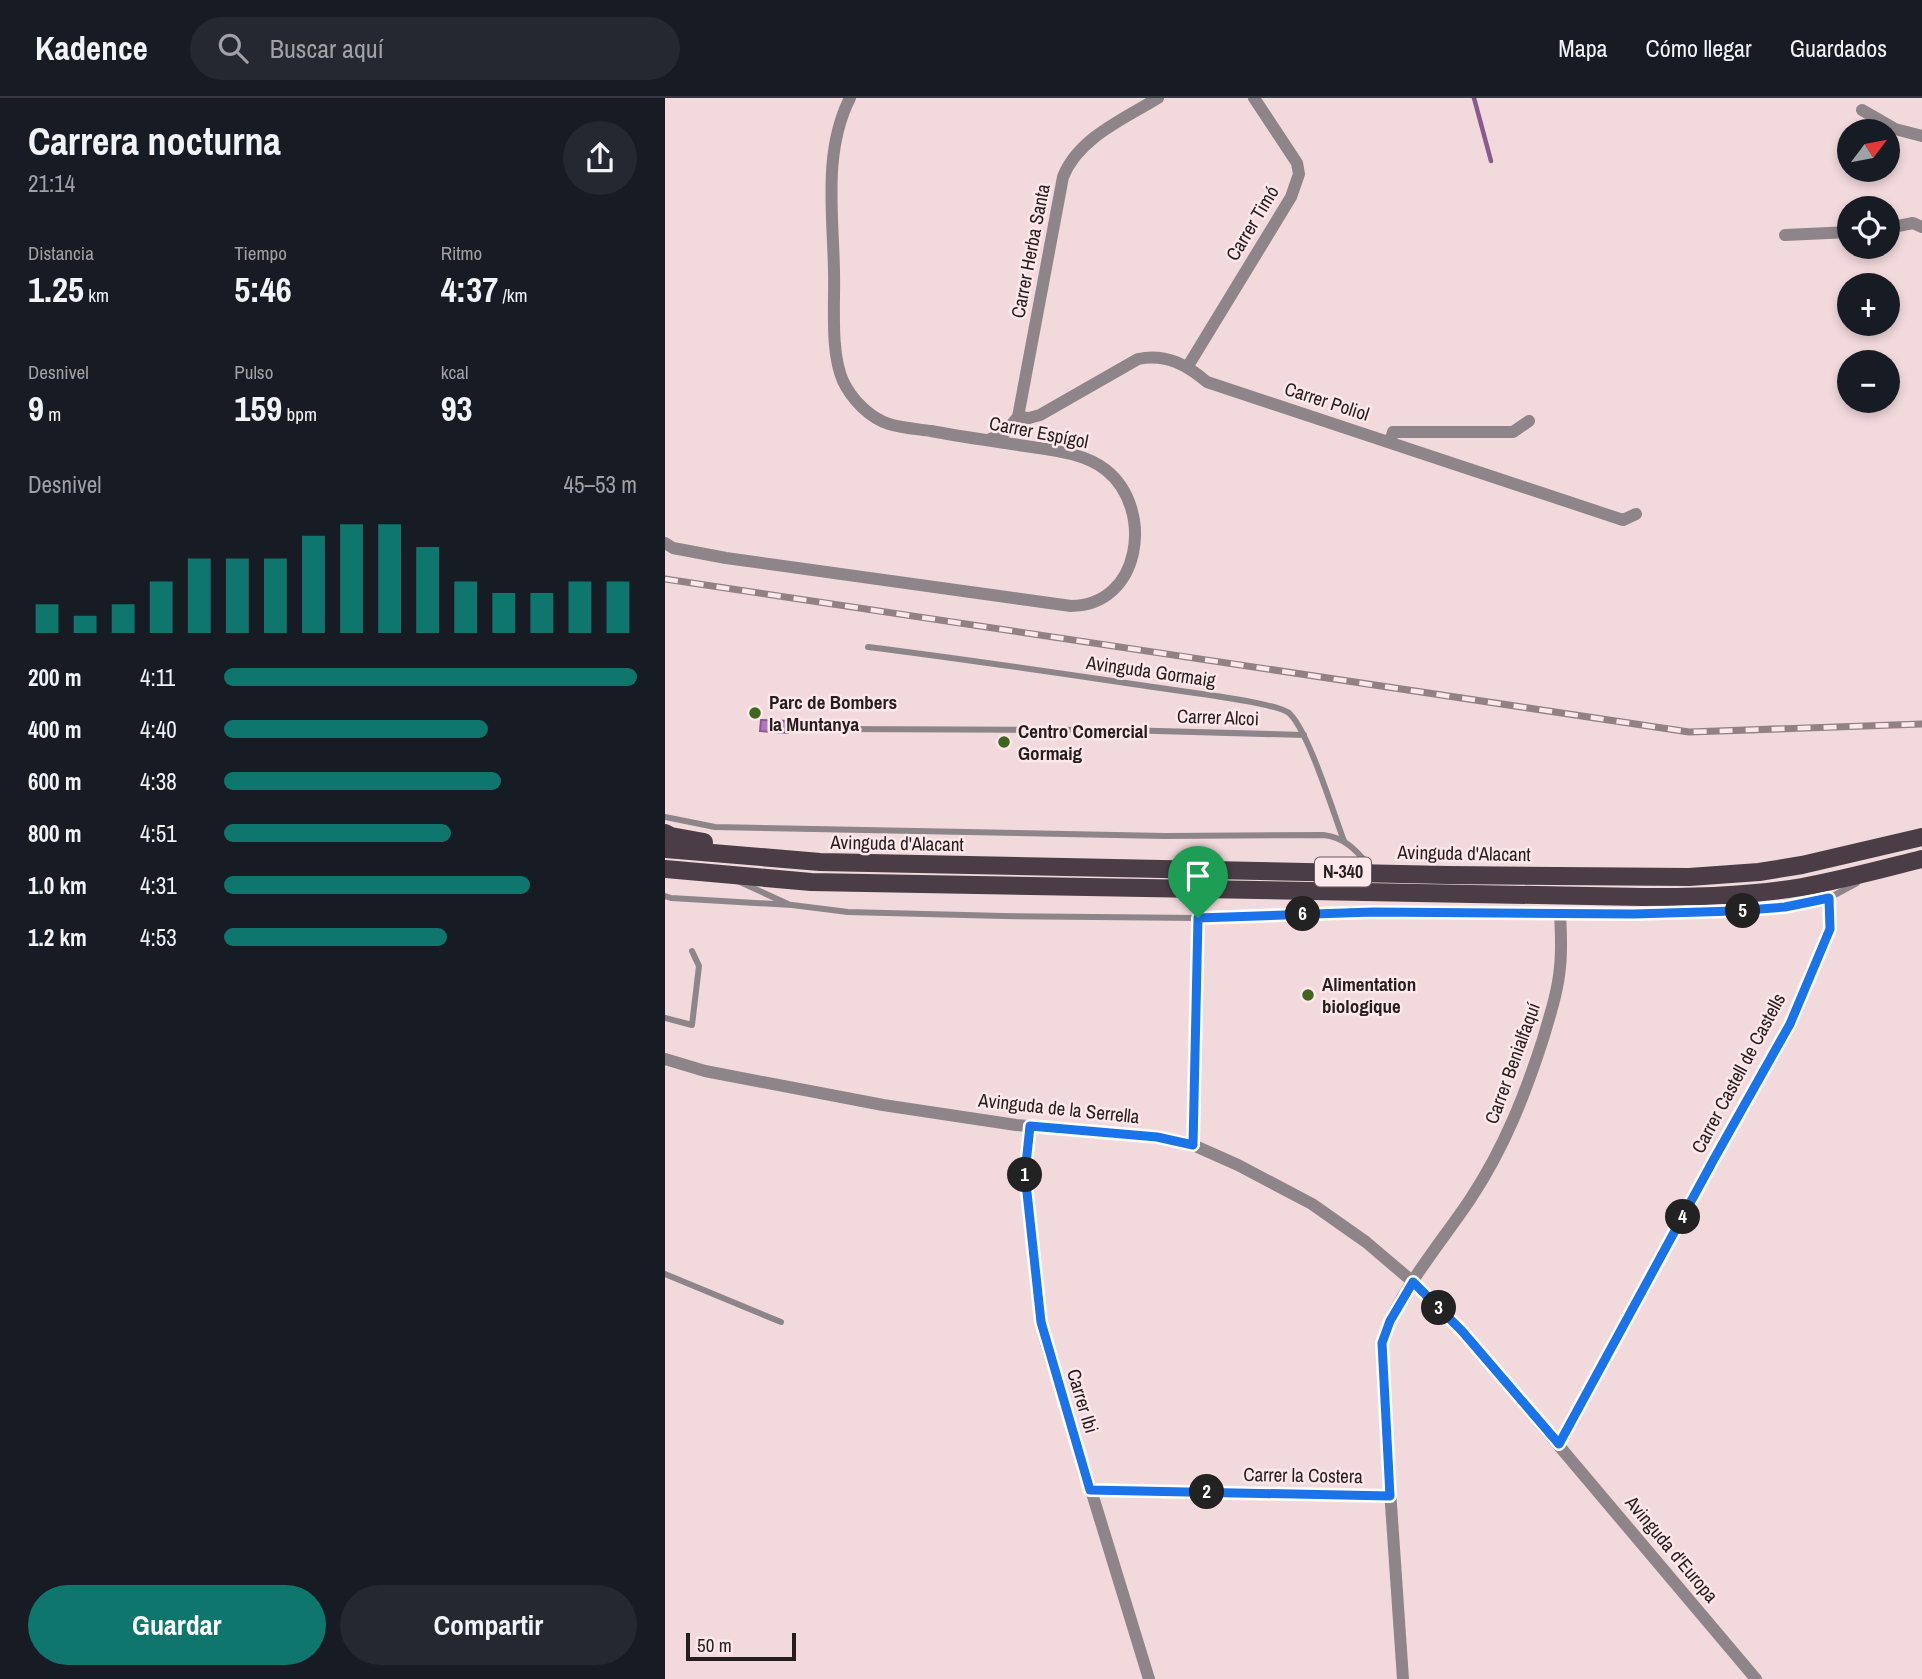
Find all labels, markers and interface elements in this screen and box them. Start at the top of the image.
search box [190,17,680,80]
text: Kadence [35,26,148,70]
icon: search [214,29,252,67]
text: Buscar aquí [270,31,384,66]
text: Mapa [1558,32,1608,64]
text: Cómo llegar [1646,32,1752,64]
text: Guardados [1790,32,1887,64]
text: Carrera nocturna [28,116,281,167]
north arrow [1837,119,1901,182]
map controls [1837,119,1900,413]
button: share [563,121,637,195]
text: 21:14 [28,168,75,199]
street label: Carrer Herba Santa [1004,181,1056,320]
street label: Carrer Timó [1219,181,1285,265]
button: locate [1837,196,1900,259]
text: Distancia [28,240,94,266]
text: Tiempo [234,240,287,266]
text: Ritmo [441,240,482,266]
text: 1.25 [28,266,84,313]
text: 5:46 [234,266,292,313]
text: 4:37 [441,266,498,313]
button: + [1837,273,1900,336]
text: km [84,282,109,308]
text: /km [498,282,528,308]
button: − [1837,350,1900,413]
text: Desnivel [28,359,89,385]
text: Pulso [234,359,273,385]
text: kcal [441,359,468,385]
street label: Carrer Poliol [1281,375,1373,427]
text: 9 [28,385,44,432]
text: 159 [234,385,282,432]
text: 93 [441,385,473,432]
text: m [44,401,61,427]
text: bpm [282,401,317,427]
street label: Carrer Espígol [987,410,1091,454]
text: Desnivel [28,469,101,500]
text: 45–53 m [564,469,637,500]
street label: Avinguda Gormaig [1084,649,1218,693]
text: 200 m [28,662,81,693]
text: 4:11 [140,662,175,693]
place label: Parc de Bombers la Muntanya [769,689,897,737]
street label: Carrer Alcoi [1176,703,1260,731]
marker: Parc de Bombers la Muntanya [747,705,763,721]
text: 400 m [28,714,81,745]
text: 4:40 [140,714,177,745]
place label: Centro Comercial Gormaig [1018,718,1148,766]
marker: Centro Comercial Gormaig [996,734,1012,750]
text: 600 m [28,766,81,797]
text: 4:38 [140,766,177,797]
text: 800 m [28,818,81,849]
text: 4:51 [140,818,177,849]
street label: Avinguda d'Alacant [829,829,965,857]
street label: Avinguda d'Alacant [1396,839,1532,867]
pin [1168,846,1228,918]
icon: arrive [1179,857,1217,895]
road number: N-340 [1315,858,1371,886]
text: 1.0 km [28,870,87,901]
text: 4:31 [140,870,177,901]
pin: 5 [1725,894,1761,928]
pin: 6 [1285,896,1321,932]
text: 5 [1738,897,1747,923]
text: 6 [1298,900,1307,926]
text: 1.2 km [28,922,87,953]
text: 4:53 [140,922,177,953]
place label: Alimentation biologique [1322,971,1416,1019]
marker: Alimentation biologique [1300,987,1316,1003]
street label: Carrer Castell de Castells [1685,988,1791,1157]
street label: Carrer Benialfaquí [1478,998,1546,1127]
street label: Avinguda de la Serrella [976,1087,1141,1129]
pin: 1 [1007,1158,1043,1192]
text: 1 [1020,1161,1029,1187]
pin: 4 [1665,1200,1701,1234]
text: 4 [1678,1203,1687,1229]
pin: 3 [1421,1290,1457,1326]
text: 3 [1434,1294,1443,1320]
street label: Carrer Ibi [1061,1366,1105,1436]
street label: Carrer la Costera [1243,1461,1363,1489]
pin: 2 [1189,1474,1225,1510]
text: 2 [1202,1478,1211,1504]
street label: Avinguda d'Europa [1619,1489,1725,1608]
button: Guardar [28,1585,326,1665]
button: Compartir [340,1585,637,1665]
scale bar [686,1630,796,1662]
text: 50 m [697,1632,732,1658]

